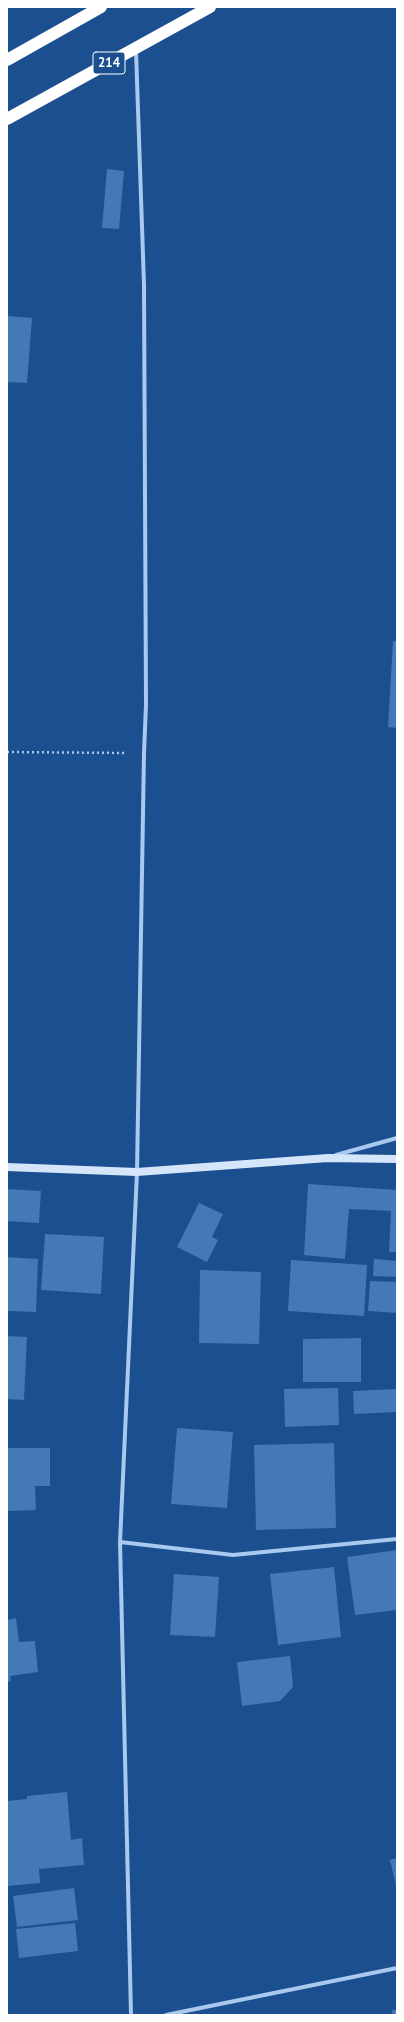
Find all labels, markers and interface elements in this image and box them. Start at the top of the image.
road number: 214 [93,52,125,74]

